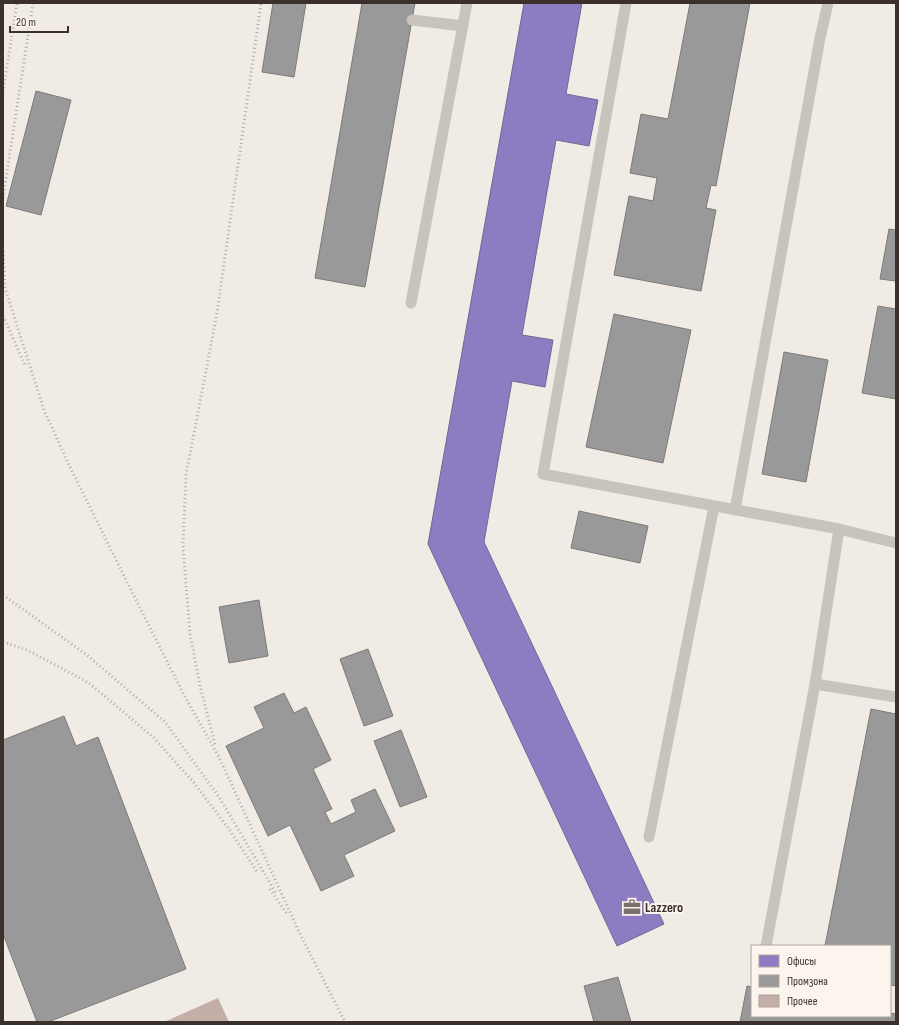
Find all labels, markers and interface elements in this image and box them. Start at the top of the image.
scale bar [10,8,68,34]
text: 20 m [16,15,36,30]
office icon: Lazzero [622,897,642,917]
place label: Lazzero [645,899,683,916]
legend [751,945,891,1017]
text: Офисы [787,954,816,969]
text: Промзона [787,974,828,989]
text: Прочее [787,994,818,1009]

